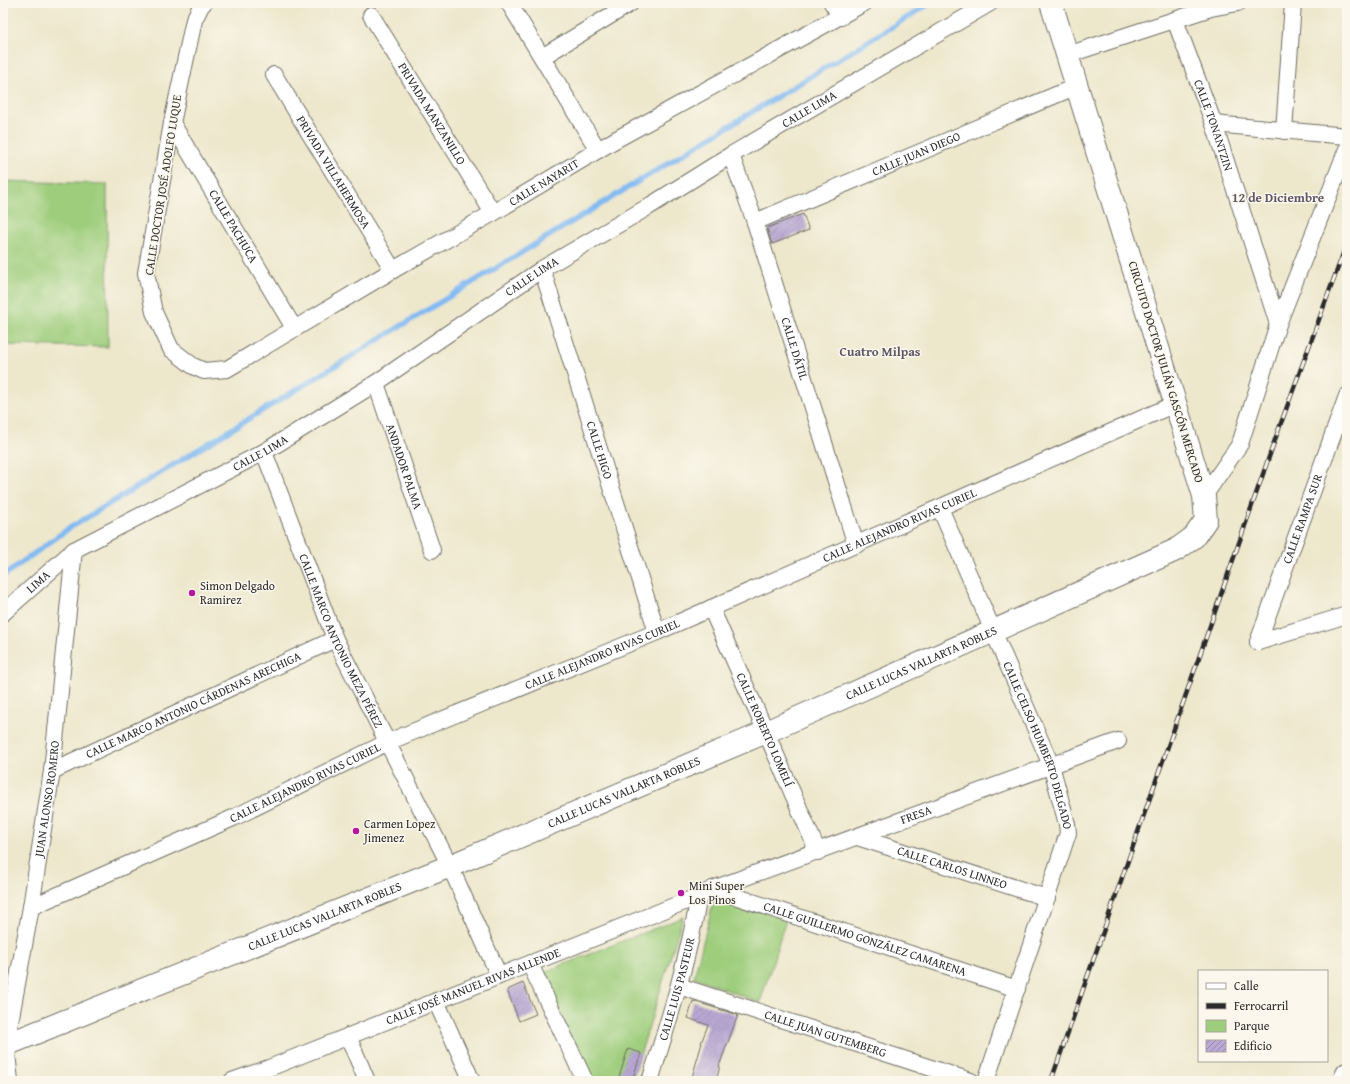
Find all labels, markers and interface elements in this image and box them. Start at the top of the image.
street label: PRIVADA MANZANILLO [394,59,470,168]
street label: CALLE TONANTZIN [1190,77,1237,173]
street label: CALLE LIMA [778,86,840,131]
street label: CALLE DOCTOR JOSÉ ADOLFO LUQUE [140,93,185,276]
street label: PRIVADA VILLAHERMOSA [293,112,375,232]
street label: CALLE JUAN DIEGO [869,127,963,180]
street label: CALLE NAYARIT [506,154,582,210]
street label: CALLE PACHUCA [205,186,263,266]
district label: 12 de Diciembre [1232,188,1324,207]
street label: CALLE LIMA [502,252,562,300]
street label: CIRCUITO DOCTOR JULIÁN GASCÓN MERCADO [1125,259,1208,485]
street label: CALLE DÁTIL [777,315,813,382]
district label: Cuatro Milpas [840,342,921,361]
street label: CALLE HIGO [583,419,617,481]
street label: ANDADOR PALMA [382,421,427,512]
street label: CALLE LIMA [230,430,291,475]
street label: CALLE RAMPA SUR [1278,471,1326,566]
street label: CALLE ALEJANDRO RIVAS CURIEL [820,483,979,566]
street label: CALLE MARCO ANTONIO MEZA PÉREZ [295,551,388,731]
street label: LIMA [22,566,54,597]
place label: Simon Delgado Ramirez [200,577,275,608]
marker: Simon Delgado Ramirez [187,588,197,598]
street label: CALLE ALEJANDRO RIVAS CURIEL [522,614,682,693]
street label: CALLE LUCAS VALLARTA ROBLES [843,622,1000,704]
street label: CALLE MARCO ANTONIO CÁRDENAS ARECHIGA [83,647,304,762]
street label: CALLE CELSO HUMBERTO DELGADO [999,658,1077,830]
street label: CALLE ROBERTO LOMELÍ [733,670,798,789]
street label: CALLE ALEJANDRO RIVAS CURIEL [226,738,383,826]
street label: JUAN ALONSO ROMERO [30,740,63,860]
street label: CALLE LUCAS VALLARTA ROBLES [545,752,703,832]
street label: FRESA [898,801,934,828]
place label: Carmen Lopez Jimenez [362,815,435,846]
marker: Carmen Lopez Jimenez [351,826,361,836]
street label: CALLE CARLOS LINNEO [895,841,1010,893]
street label: CALLE LUCAS VALLARTA ROBLES [245,877,404,954]
place label: Mini Super Los Pinos [689,877,744,908]
marker: Mini Super Los Pinos [676,888,686,898]
street label: CALLE GUILLERMO GONZÁLEZ CAMARENA [761,897,970,980]
street label: CALLE LUIS PASTEUR [654,935,699,1042]
street label: CALLE JOSÉ MANUEL RIVAS ALLENDE [383,943,563,1028]
legend [1198,970,1328,1062]
text: Calle [1234,977,1259,994]
text: Ferrocarril [1234,997,1289,1014]
street label: CALLE JUAN GUTEMBERG [762,1005,889,1061]
text: Parque [1234,1017,1270,1034]
text: Edificio [1234,1037,1272,1054]

